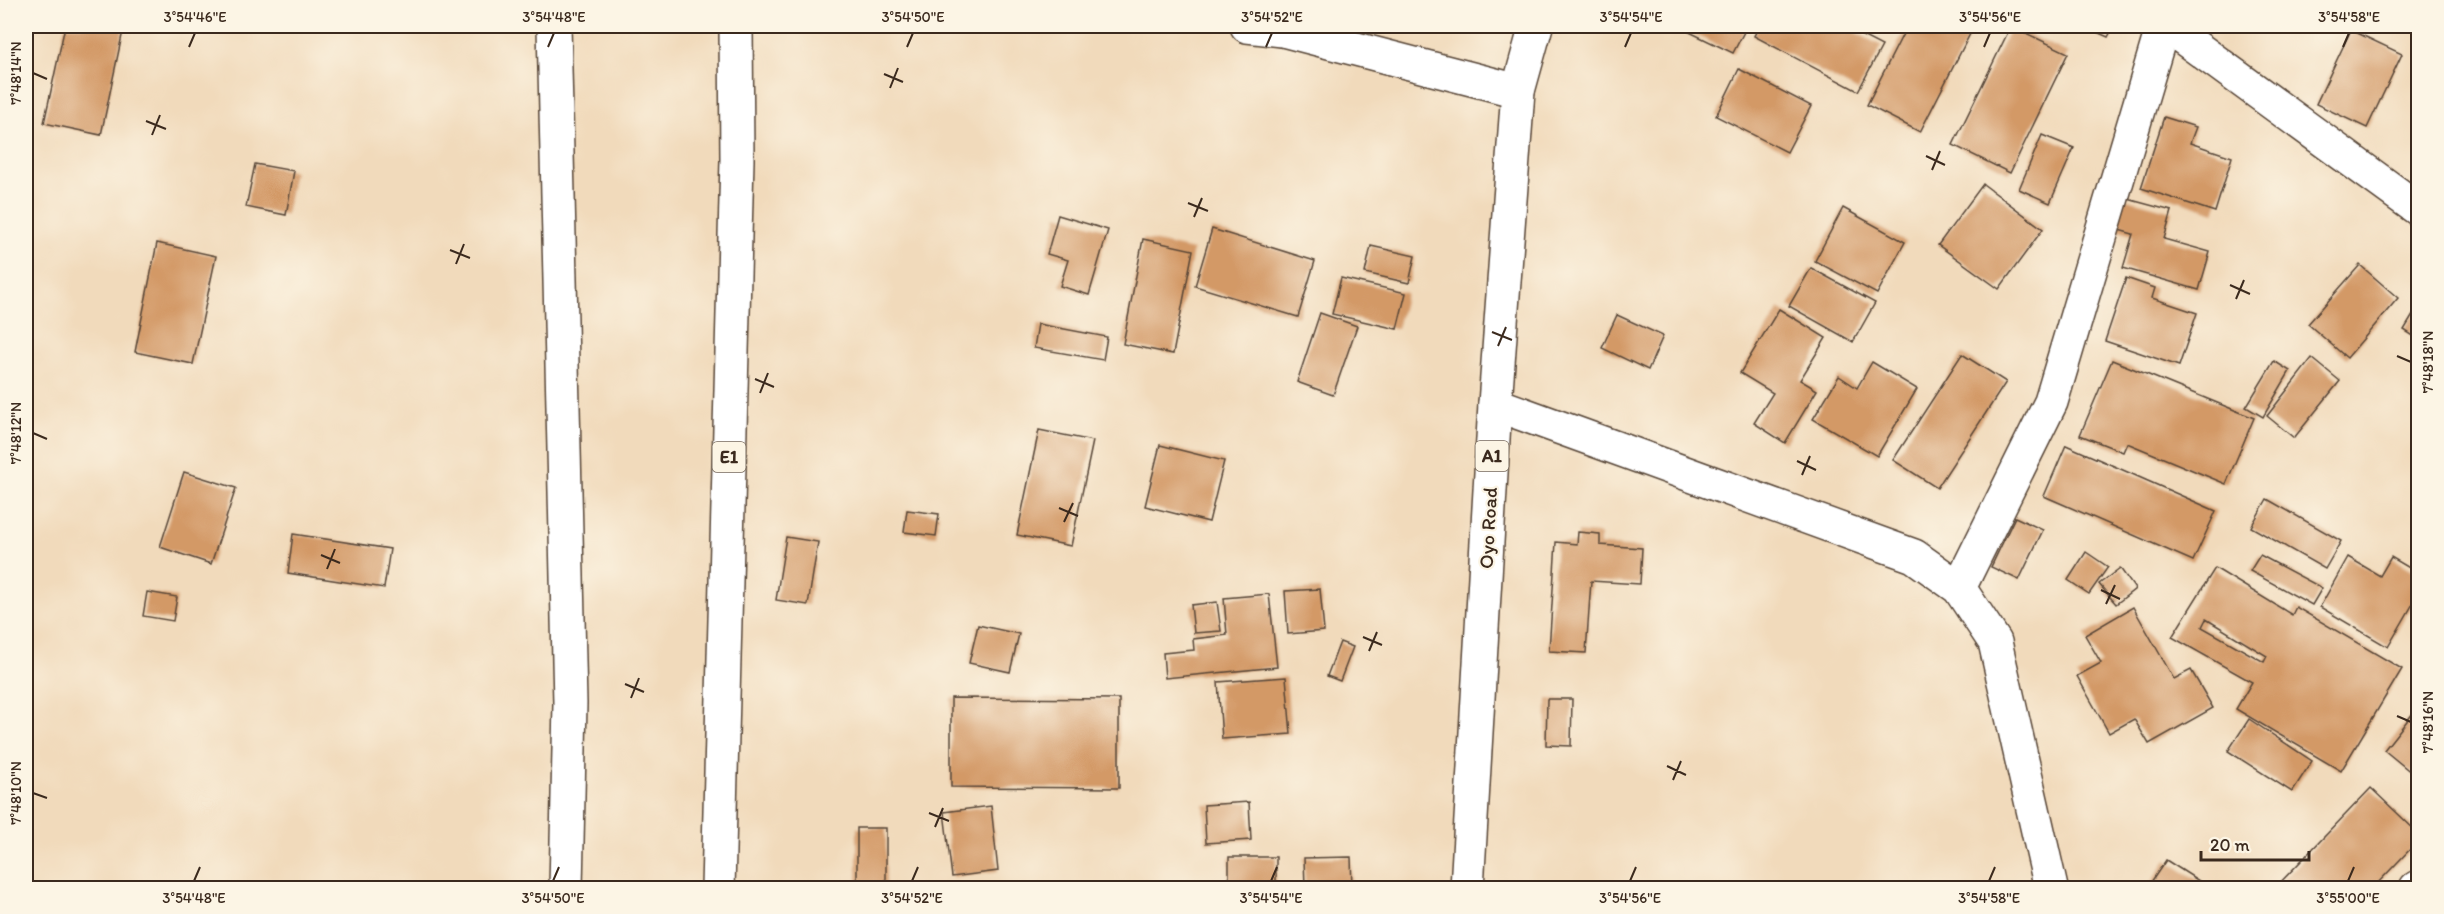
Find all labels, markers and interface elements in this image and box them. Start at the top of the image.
text: 3°54'46"E [164,8,227,26]
text: 3°54'48"E [522,8,586,26]
text: 3°54'50"E [881,8,945,26]
text: 3°54'52"E [1241,8,1303,26]
text: 3°54'54"E [1600,8,1662,26]
text: 3°54'56"E [1959,8,2021,26]
text: 3°54'58"E [2318,8,2380,26]
text: 7°48'14"N [7,41,25,105]
text: 7°48'18"N [2419,331,2437,393]
text: 7°48'12"N [7,402,25,464]
road number: A1 [1476,441,1508,471]
road number: E1 [712,442,746,472]
street label: Oyo Road [1474,486,1502,569]
text: 7°48'16"N [2419,691,2437,753]
text: 7°48'10"N [7,761,25,825]
scale bar [2201,824,2309,862]
text: 20 m [2210,834,2250,856]
text: 3°54'48"E [162,889,226,907]
text: 3°54'50"E [521,889,585,907]
text: 3°54'52"E [881,889,943,907]
text: 3°54'54"E [1240,889,1302,907]
text: 3°54'56"E [1599,889,1661,907]
text: 3°54'58"E [1958,889,2020,907]
text: 3°55'00"E [2316,889,2380,907]

